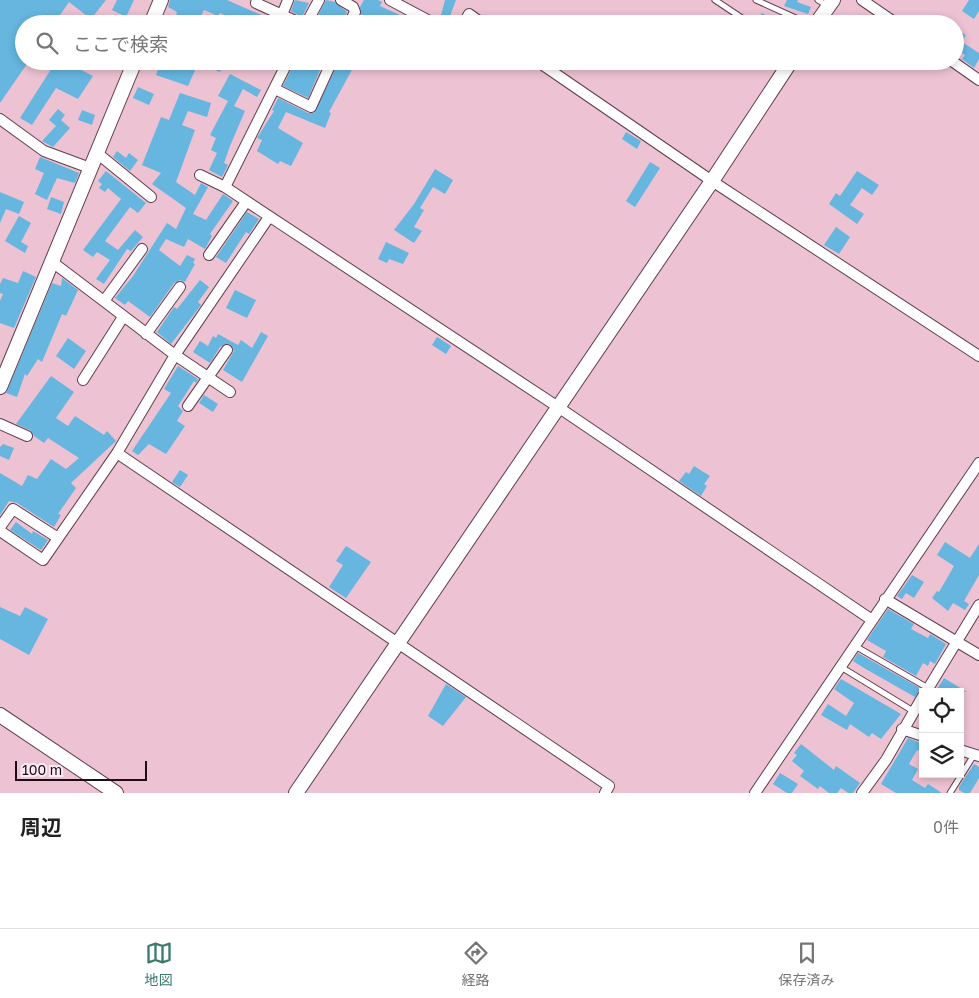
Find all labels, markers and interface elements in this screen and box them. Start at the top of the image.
search box [15,15,964,70]
icon: search [33,29,61,57]
text: ここで検索 [73,32,168,55]
map controls [919,688,964,778]
button: locate [919,688,964,733]
button: layers [919,733,964,778]
scale bar [15,758,148,781]
text: 100 m [22,761,62,778]
text: 周辺 [20,814,62,840]
text: 0件 [933,817,959,837]
tab: 地図 [145,939,173,989]
tab: 経路 [462,939,490,989]
tab: 保存済み [779,939,835,989]

